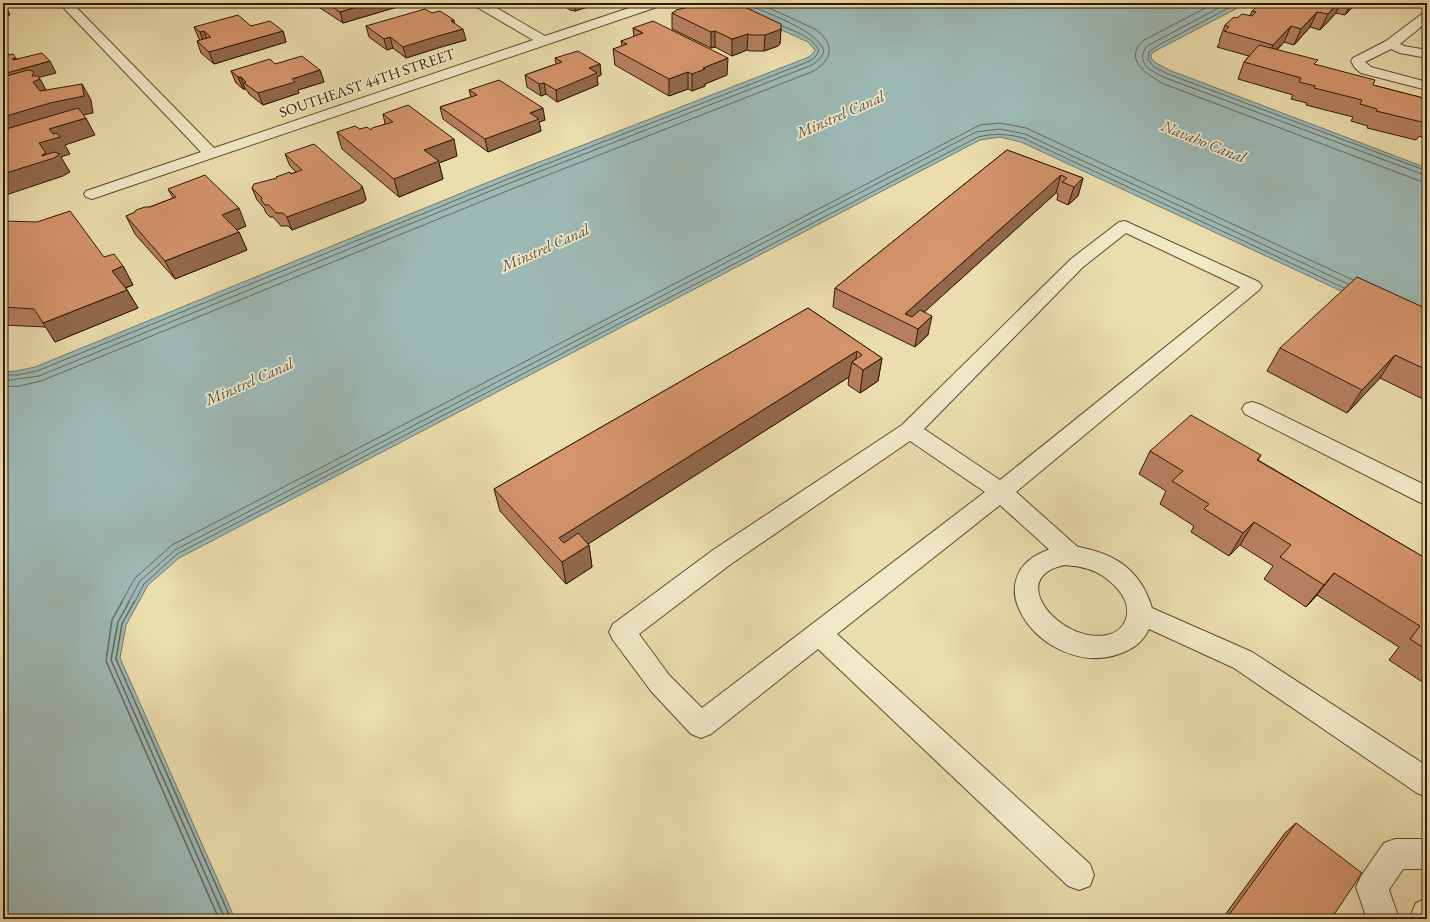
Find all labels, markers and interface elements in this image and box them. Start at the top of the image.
street label: SOUTHEAST 44TH STREET [276,43,458,122]
water label: Minstrel Canal [792,85,888,144]
water label: Navaho Canal [1157,115,1250,168]
water label: Minstrel Canal [497,218,593,277]
water label: Minstrel Canal [201,352,297,411]

